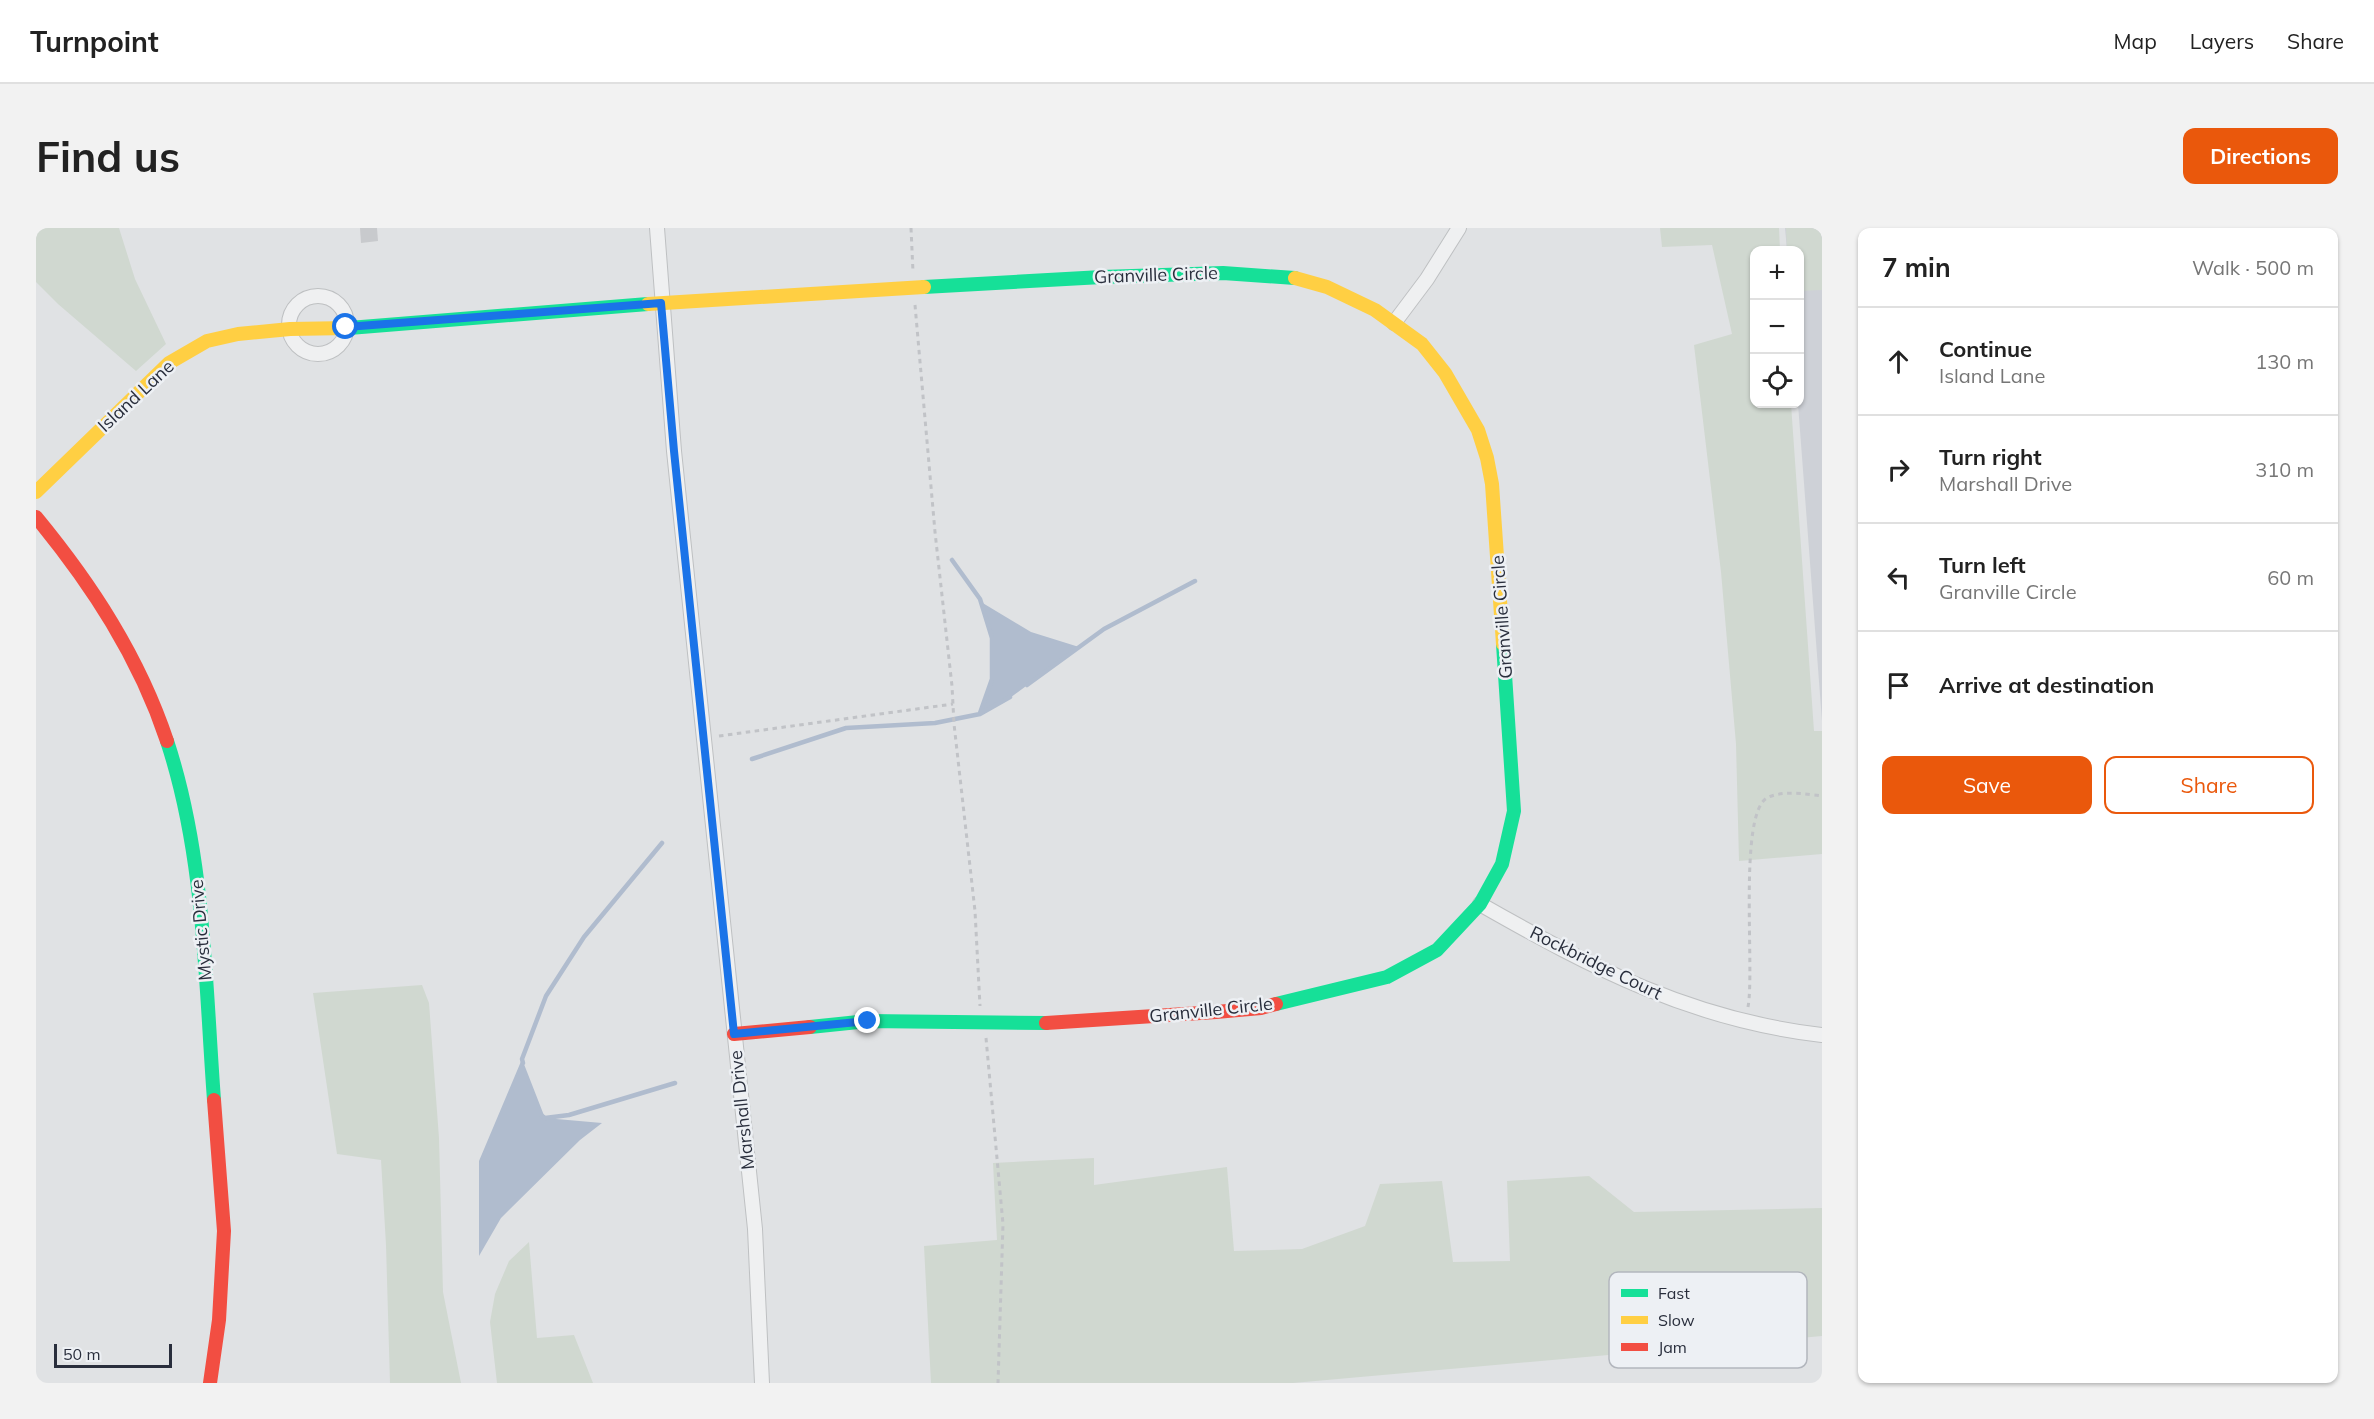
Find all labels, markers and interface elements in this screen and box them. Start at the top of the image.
text: Turnpoint [30,24,159,59]
text: Map [2114,28,2157,54]
text: Layers [2190,28,2254,54]
text: Share [2287,28,2344,54]
button: Directions [2183,128,2338,184]
text: Find us [36,130,180,183]
map controls [1750,246,1804,408]
button: + [1750,246,1804,300]
text: 7 min [1882,251,1951,284]
text: Walk · 500 m [2192,255,2314,280]
street label: Granville Circle [1094,261,1218,288]
button: − [1750,300,1804,354]
route start [332,313,358,339]
text: Continue [1939,335,2032,363]
icon: ahead [1882,345,1915,378]
text: 130 m [2255,349,2314,374]
button: locate [1750,354,1804,408]
street label: Island Lane [93,355,178,437]
text: Island Lane [1939,363,2045,388]
text: Turn right [1939,443,2042,471]
icon: right [1882,453,1915,486]
text: 310 m [2255,457,2314,482]
text: Marshall Drive [1939,471,2072,496]
text: Turn left [1939,551,2026,579]
street label: Granville Circle [1486,555,1517,680]
icon: left [1882,561,1915,594]
text: 60 m [2267,565,2314,590]
text: Granville Circle [1939,579,2077,604]
icon: arrive [1882,669,1915,702]
text: Arrive at destination [1939,671,2154,699]
button: Save [1882,756,2092,814]
button: Share [2104,756,2314,814]
street label: Mystic Drive [185,879,216,982]
street label: Rockbridge Court [1526,921,1666,1004]
street label: Granville Circle [1148,992,1274,1027]
route end [854,1007,880,1033]
street label: Marshall Drive [724,1049,759,1171]
legend [1609,1272,1807,1368]
text: Fast [1658,1283,1690,1303]
text: Slow [1658,1310,1695,1330]
text: Jam [1658,1337,1687,1357]
scale bar [54,1341,172,1368]
text: 50 m [63,1344,100,1364]

